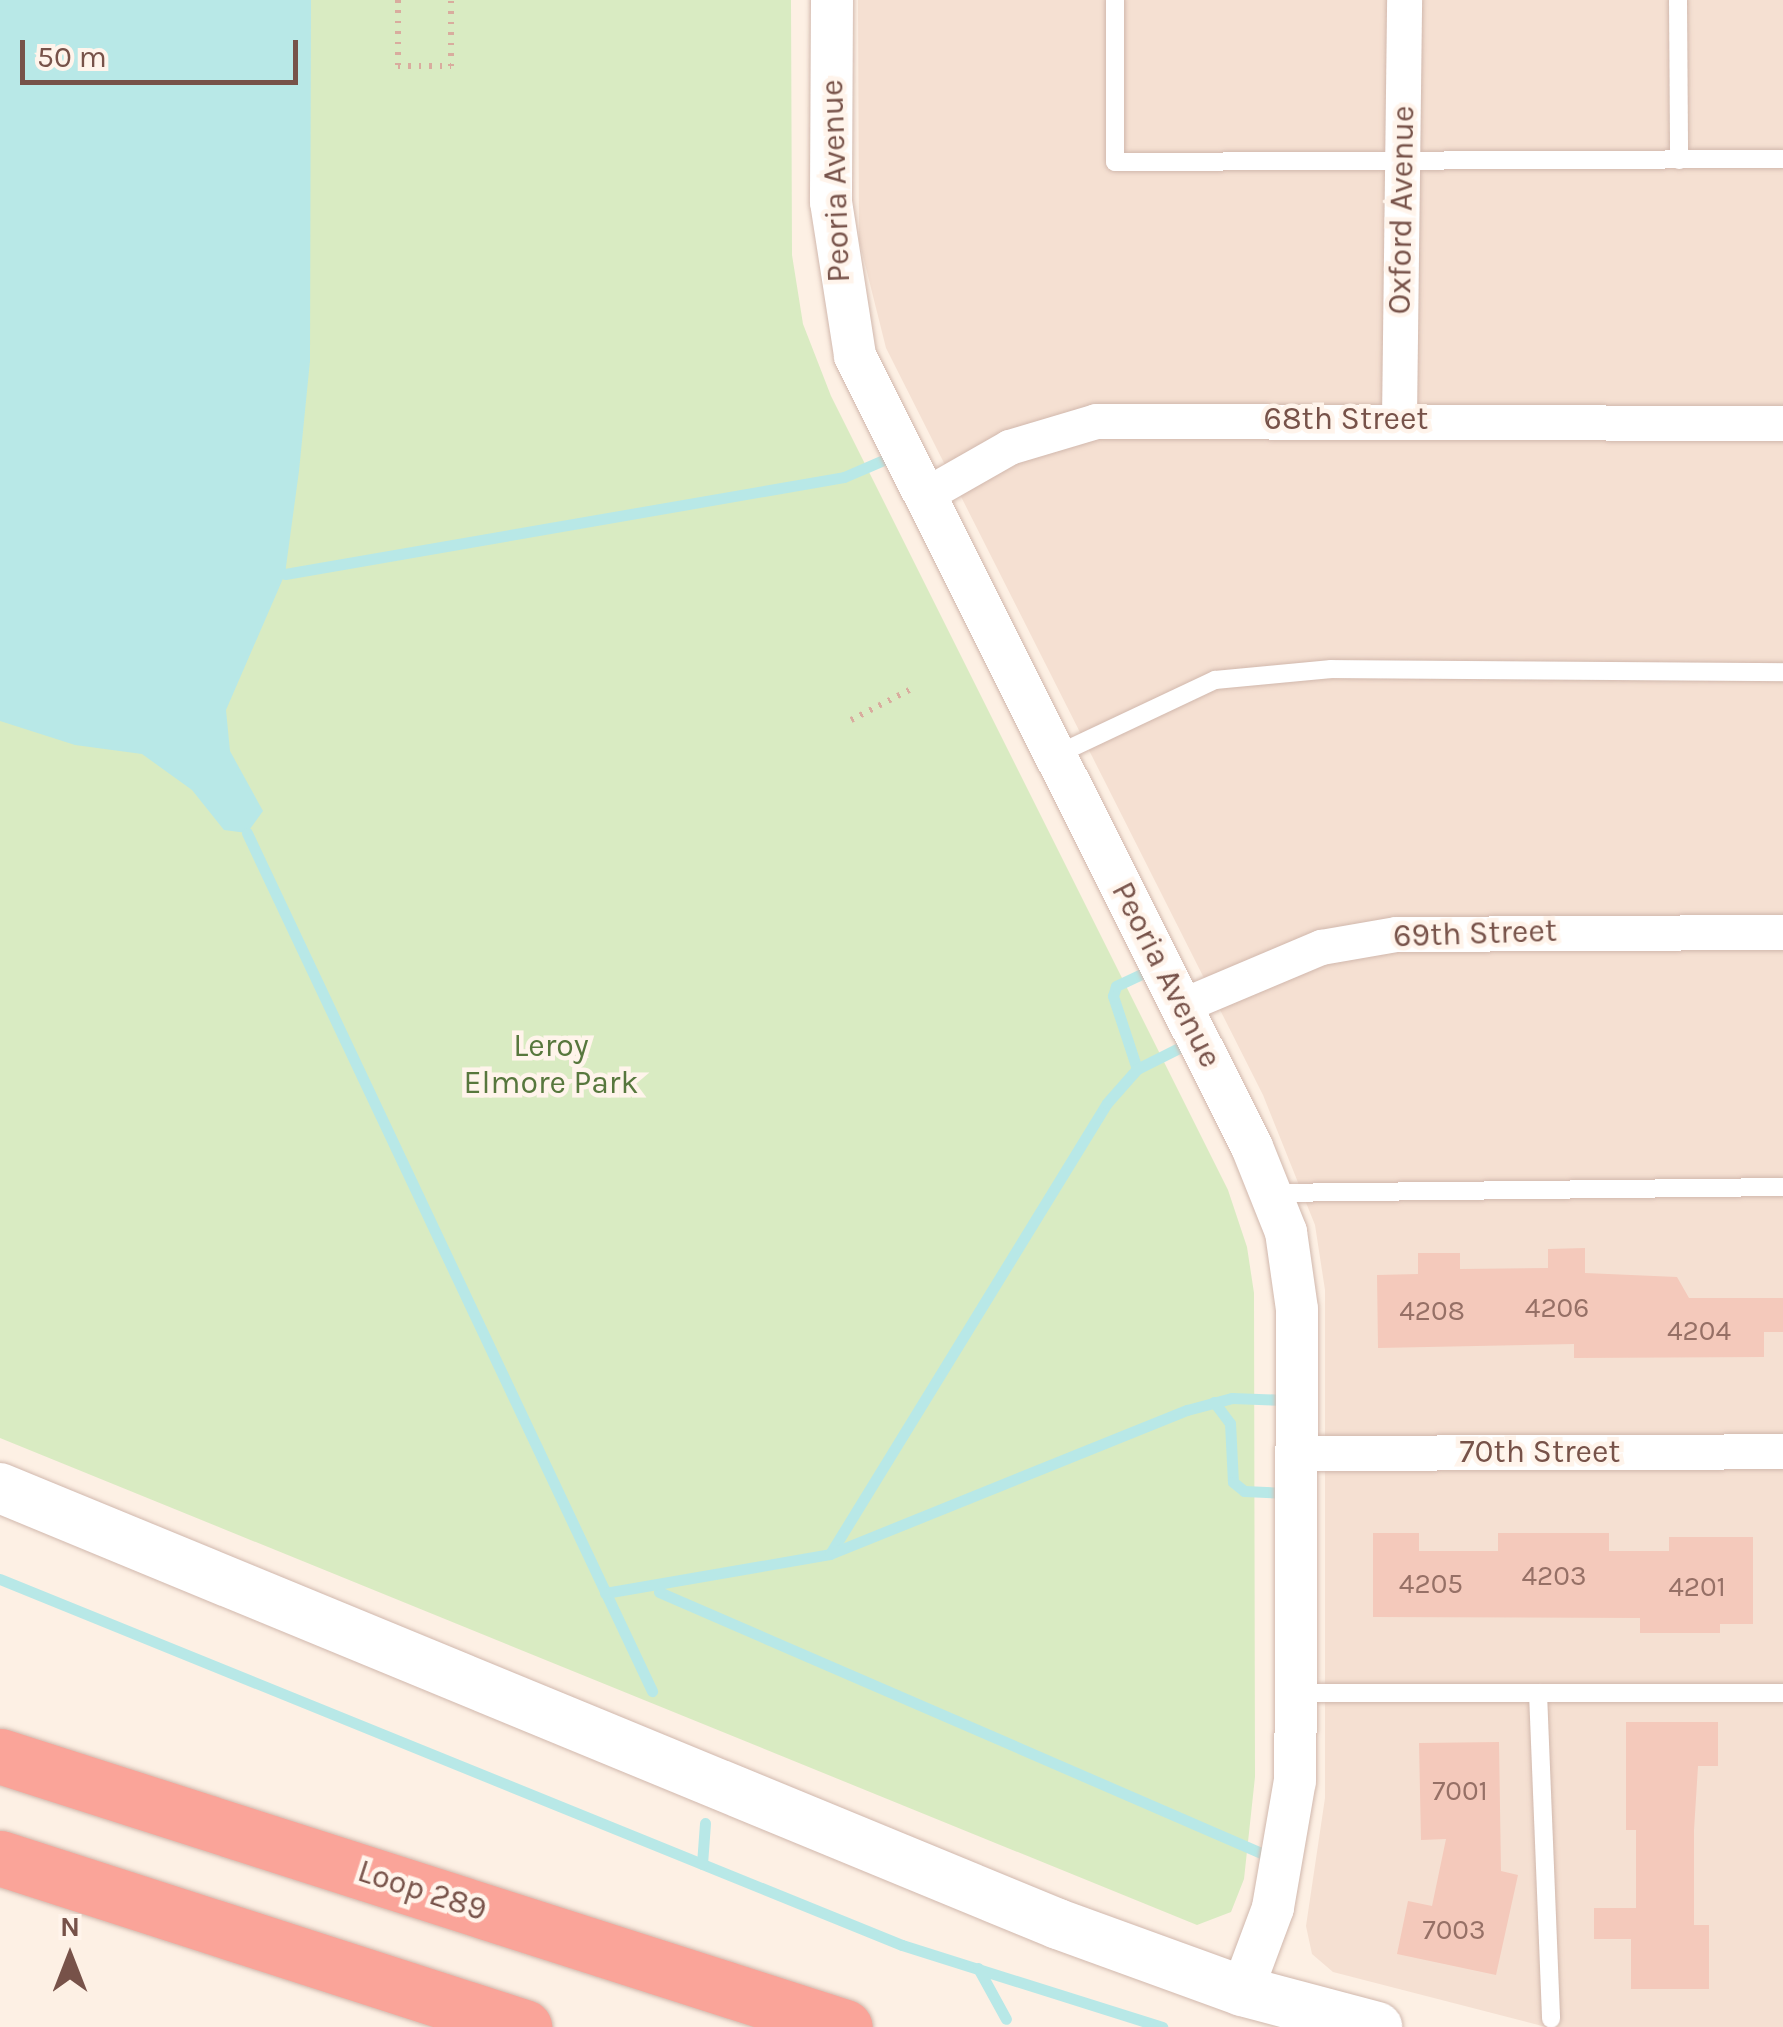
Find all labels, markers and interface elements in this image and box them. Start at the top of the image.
scale bar [25,20,302,82]
text: 50 m [37,39,107,75]
street label: Peoria Avenue [813,79,859,283]
street label: Oxford Avenue [1381,105,1423,315]
street label: 68th Street [1264,400,1428,438]
street label: Peoria Avenue [1103,876,1229,1074]
street label: 69th Street [1393,912,1557,956]
park label: Leroy Elmore Park [464,1028,638,1103]
house number: 4206 [1525,1291,1589,1325]
house number: 4208 [1399,1294,1465,1328]
house number: 4204 [1667,1314,1731,1348]
street label: 70th Street [1460,1433,1620,1471]
house number: 4203 [1521,1559,1587,1593]
house number: 4205 [1399,1567,1463,1601]
house number: 4201 [1668,1570,1726,1604]
house number: 7001 [1432,1774,1488,1808]
street label: Loop 289 [353,1852,491,1930]
north arrow [20,1907,120,2007]
text: N [60,1910,80,1943]
house number: 7003 [1423,1913,1485,1947]

